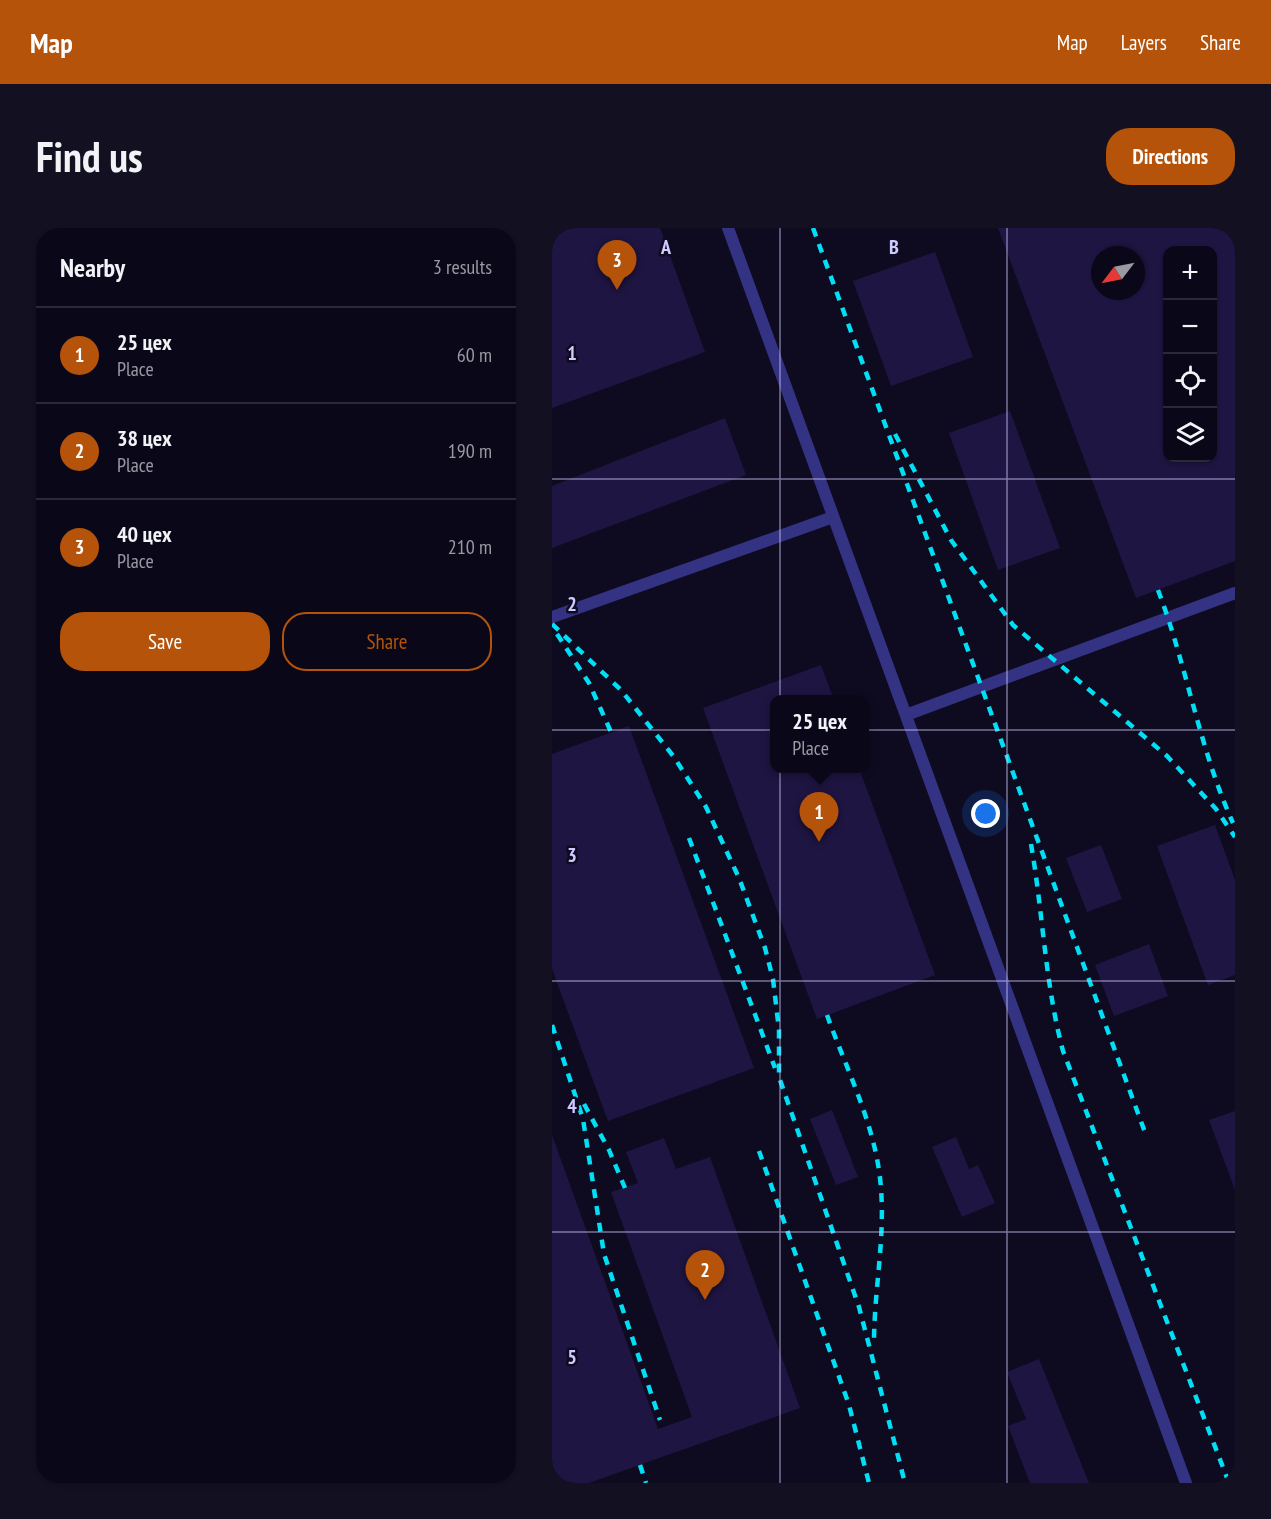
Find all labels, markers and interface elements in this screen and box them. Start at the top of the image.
text: Map [30,24,73,61]
text: Map [1057,29,1088,56]
text: Layers [1121,29,1167,56]
text: Share [1200,29,1241,56]
button: Directions [1106,128,1235,185]
text: Find us [36,129,143,184]
text: A [660,234,672,260]
text: B [889,234,899,260]
pin: 3 [598,241,636,290]
north arrow [1091,246,1145,300]
map controls [1163,246,1217,462]
button: + [1163,246,1217,300]
text: Nearby [60,251,125,284]
text: 3 results [433,254,492,280]
button: − [1163,300,1217,354]
text: 25 цех [117,328,172,356]
text: 1 [567,340,577,366]
text: 1 [75,342,84,368]
text: 60 m [457,342,492,368]
button: locate [1163,354,1217,408]
text: Place [117,356,154,382]
button: layers [1163,408,1217,462]
text: 38 цех [117,424,172,452]
text: 2 [75,438,84,464]
text: 190 m [448,438,492,464]
text: Place [117,452,154,478]
text: 40 цех [117,520,172,548]
text: 3 [75,534,84,560]
text: 210 m [448,534,492,560]
text: Place [117,548,154,574]
text: 2 [567,591,577,617]
button: Save [60,612,270,671]
button: Share [282,612,492,671]
popup [770,695,869,773]
text: 25 цех [792,707,847,735]
text: Place [792,735,829,761]
pin: 1 [800,792,838,842]
your location [971,799,1000,828]
text: 3 [567,842,577,868]
text: 4 [567,1093,577,1119]
pin: 2 [686,1250,724,1300]
text: 5 [567,1344,577,1370]

